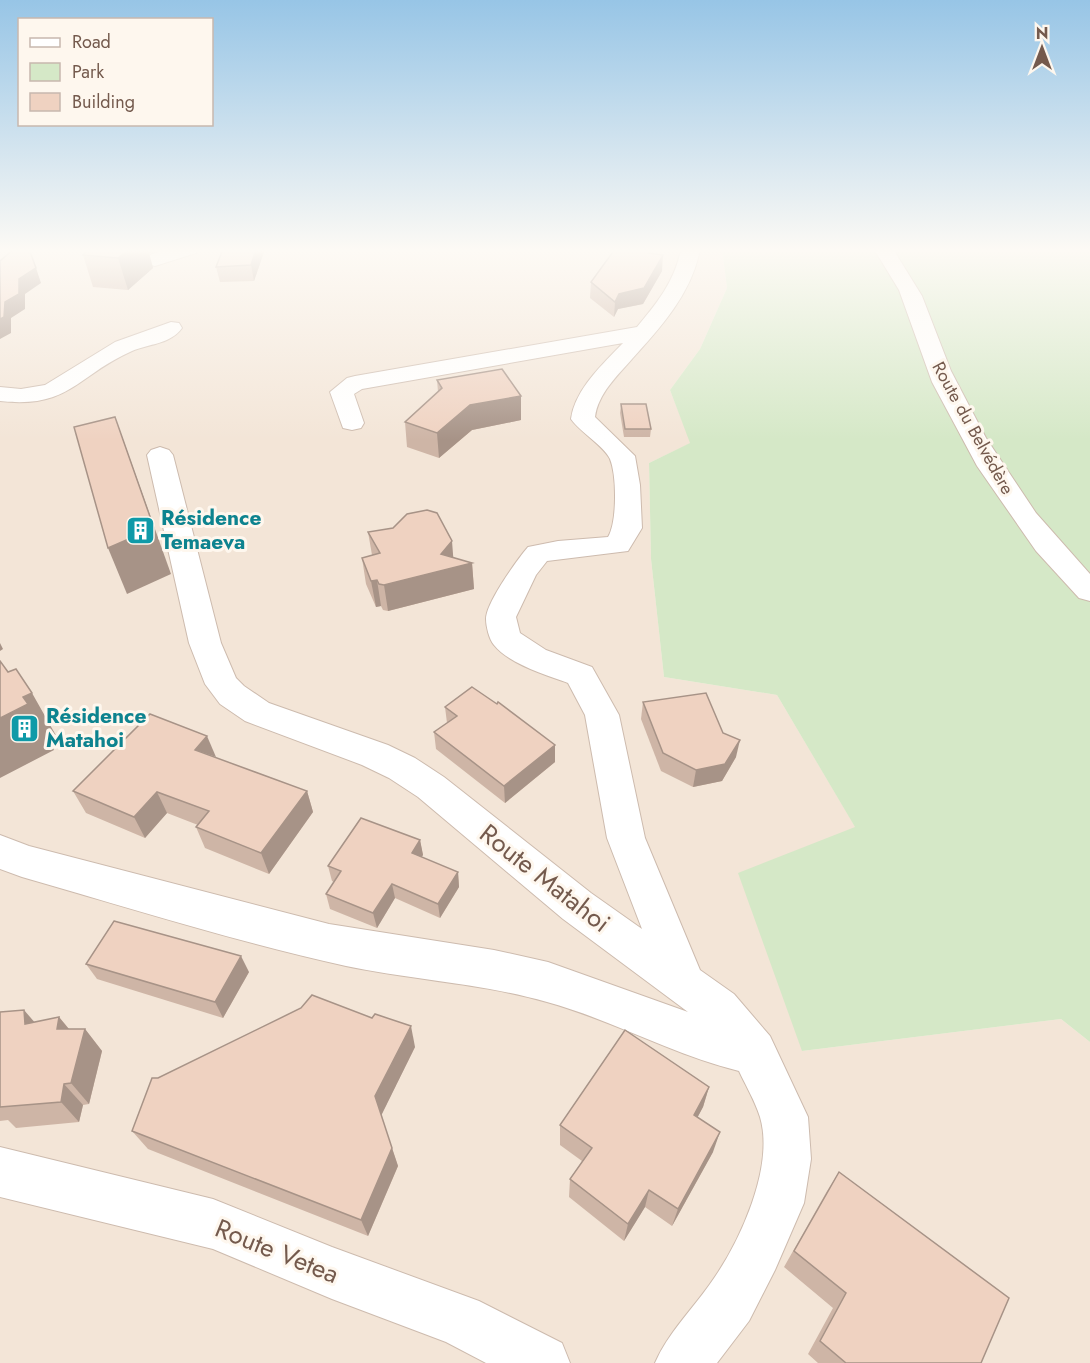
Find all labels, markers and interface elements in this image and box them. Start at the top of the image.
legend [18,18,213,126]
north arrow [1012,18,1072,78]
text: N [1036,22,1048,45]
text: Road [72,29,111,55]
text: Park [72,59,104,85]
text: Building [72,89,135,115]
street label: Route du Belvédère [926,357,1020,499]
place label: Résidence Temaeva [161,503,261,557]
building icon: Résidence Temaeva [124,514,156,546]
place label: Résidence Matahoi [46,701,146,755]
building icon: Résidence Matahoi [9,712,41,744]
street label: Route Matahoi [472,815,618,941]
street label: Route Vetea [209,1209,345,1293]

